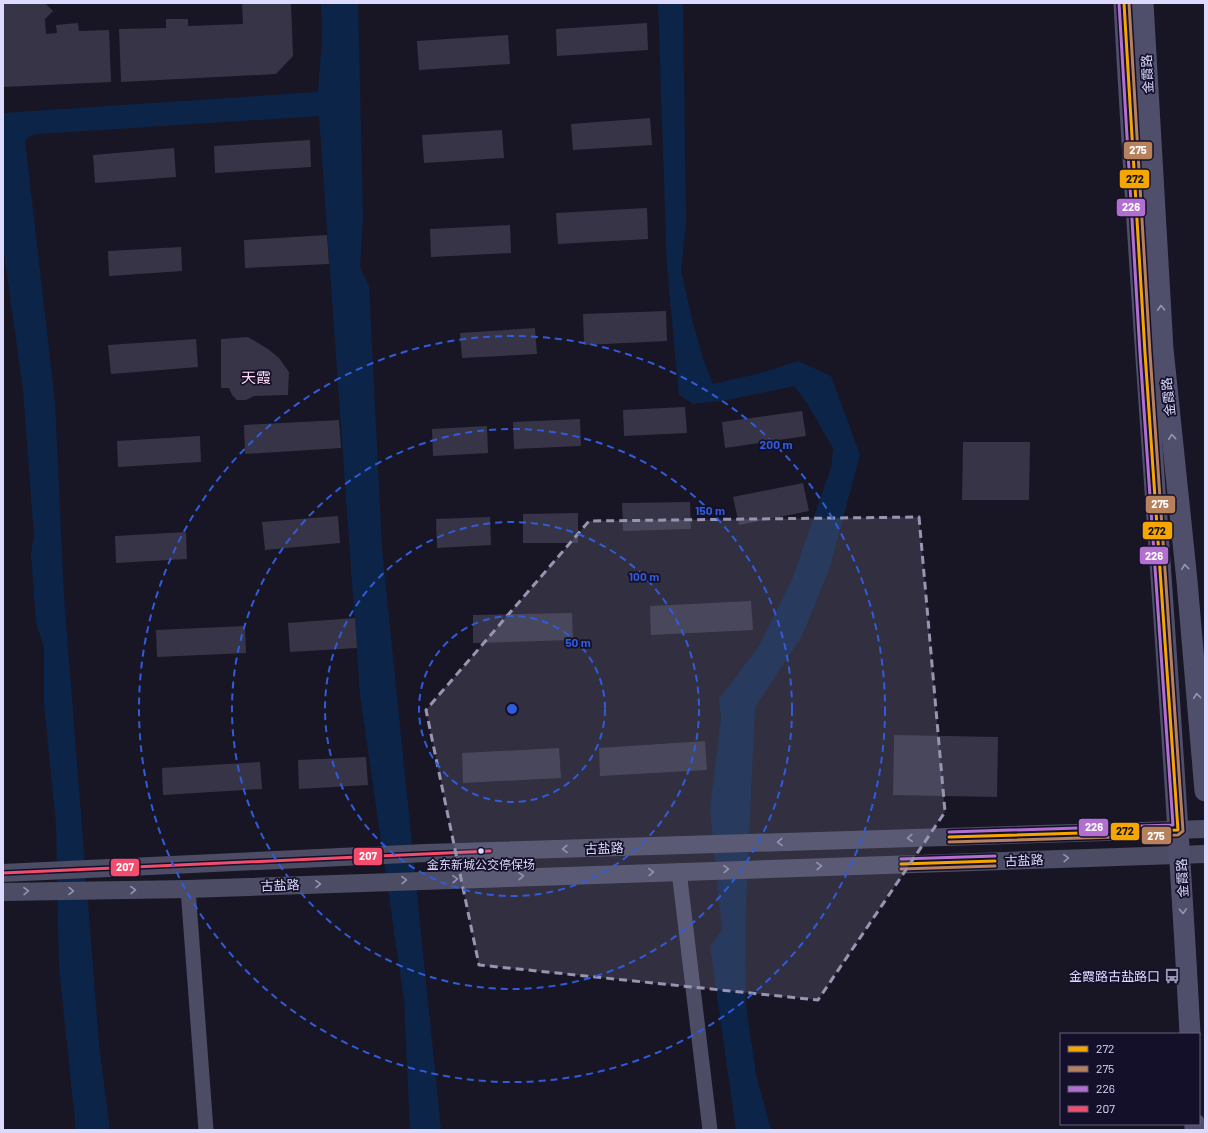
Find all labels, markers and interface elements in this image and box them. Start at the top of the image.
street label: 金霞路 [1138,54,1156,94]
line badge: 275 [1123,141,1153,160]
text: 275 [1129,143,1147,156]
line badge: 272 [1119,169,1150,189]
text: 272 [1126,172,1144,185]
line badge: 226 [1116,198,1146,217]
text: 226 [1122,200,1140,213]
one-way arrow [1157,305,1165,311]
district label: 天霞 [241,368,271,386]
street label: 金霞路 [1158,377,1178,417]
one-way arrow [1168,434,1177,440]
text: 200 m [760,437,792,451]
line badge: 275 [1145,495,1176,514]
text: 275 [1151,497,1169,510]
text: 150 m [695,503,725,517]
line badge: 272 [1142,521,1173,540]
text: 272 [1148,524,1166,537]
line badge: 226 [1139,546,1169,565]
text: 226 [1145,549,1163,562]
one-way arrow [1181,564,1190,570]
text: 100 m [629,569,659,583]
text: 50 m [565,635,591,649]
one-way arrow [1192,693,1201,699]
centre of rings [505,702,519,716]
line badge: 226 [1078,818,1109,837]
text: 226 [1085,820,1103,833]
line badge: 272 [1110,822,1140,841]
text: 272 [1116,824,1134,837]
line badge: 275 [1141,826,1172,845]
text: 275 [1147,829,1165,842]
one-way arrow [907,834,913,842]
one-way arrow [777,838,783,846]
street label: 古盐路 [584,839,624,857]
one-way arrow [562,845,568,853]
marker: 金东新城公交停保场 [476,846,486,856]
line badge: 207 [353,847,383,866]
text: 207 [359,849,377,862]
street label: 古盐路 [1004,851,1044,869]
one-way arrow [1063,854,1069,862]
place label: 金东新城公交停保场 [427,857,535,871]
line badge: 207 [110,858,140,877]
street label: 金霞路 [1173,858,1191,898]
text: 207 [116,860,134,873]
one-way arrow [816,862,822,871]
one-way arrow [723,865,729,873]
one-way arrow [648,868,654,876]
one-way arrow [518,872,524,881]
one-way arrow [452,874,458,883]
street label: 古盐路 [260,876,300,894]
one-way arrow [401,876,407,885]
one-way arrow [315,879,321,888]
one-way arrow [130,886,136,894]
one-way arrow [23,887,29,896]
one-way arrow [68,887,74,895]
one-way arrow [1179,908,1188,914]
bus stop icon: 金霞路古盐路口 [1163,967,1181,985]
place label: 金霞路古盐路口 [1069,968,1160,984]
legend [1060,1033,1200,1125]
text: 272 [1096,1041,1115,1055]
text: 275 [1096,1061,1114,1075]
text: 226 [1096,1081,1115,1095]
text: 207 [1096,1101,1115,1115]

